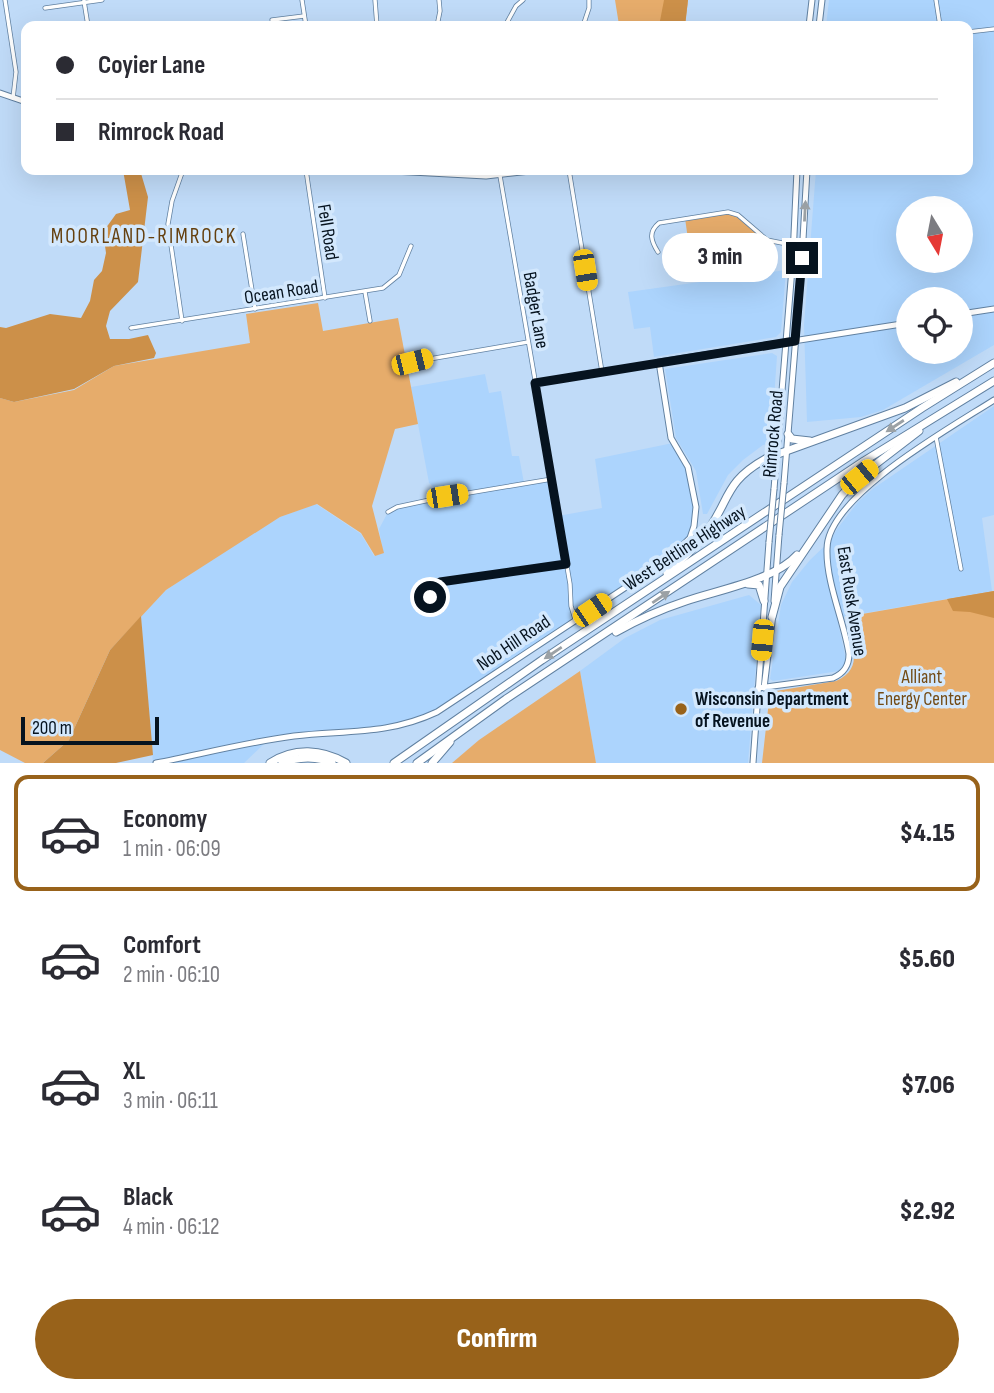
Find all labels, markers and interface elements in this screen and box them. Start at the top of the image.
text: Coyier Lane [98,50,205,81]
text: Rimrock Road [98,117,224,148]
north arrow [896,196,973,273]
map controls [896,196,973,364]
one-way arrow [799,199,810,221]
street label: Fell Road [312,203,343,262]
district label: MOORLAND-RIMROCK [51,224,237,249]
callout: 3 min [662,233,778,282]
route end [786,242,818,274]
text: 3 min [698,243,742,271]
car [572,248,599,292]
street label: Badger Lane [517,270,554,350]
street label: Ocean Road [243,275,320,310]
button: locate [896,287,973,364]
car [390,347,435,377]
street label: Rimrock Road [758,390,789,479]
one-way arrow [886,419,904,433]
car [837,456,882,498]
car [425,482,470,510]
street label: West Beltline Highway [619,500,751,596]
street label: East Rusk Avenue [831,545,872,658]
route start [414,581,446,613]
car [569,590,616,630]
one-way arrow [651,590,671,603]
street label: Nob Hill Road [473,610,555,676]
car [750,618,775,662]
one-way arrow [544,646,562,660]
park label: Alliant Energy Center [877,666,967,711]
place label: Wisconsin Department of Revenue [695,688,849,733]
marker: Wisconsin Department of Revenue [673,701,689,717]
scale bar [21,714,159,746]
text: 200 m [32,717,72,740]
icon: car [39,802,102,865]
text: Economy [123,804,207,835]
text: $4.15 [900,818,955,849]
text: 1 min · 06:09 [123,835,221,863]
icon: car [39,928,102,991]
text: Comfort [123,930,201,961]
text: $5.60 [899,944,955,975]
text: 2 min · 06:10 [123,961,220,989]
icon: car [39,1054,102,1117]
text: XL [123,1056,145,1087]
text: $7.06 [901,1070,955,1101]
text: 3 min · 06:11 [123,1087,218,1115]
icon: car [39,1180,102,1243]
text: Black [123,1182,173,1213]
text: $2.92 [899,1196,955,1227]
text: 4 min · 06:12 [123,1213,220,1241]
button: Confirm [35,1299,959,1379]

